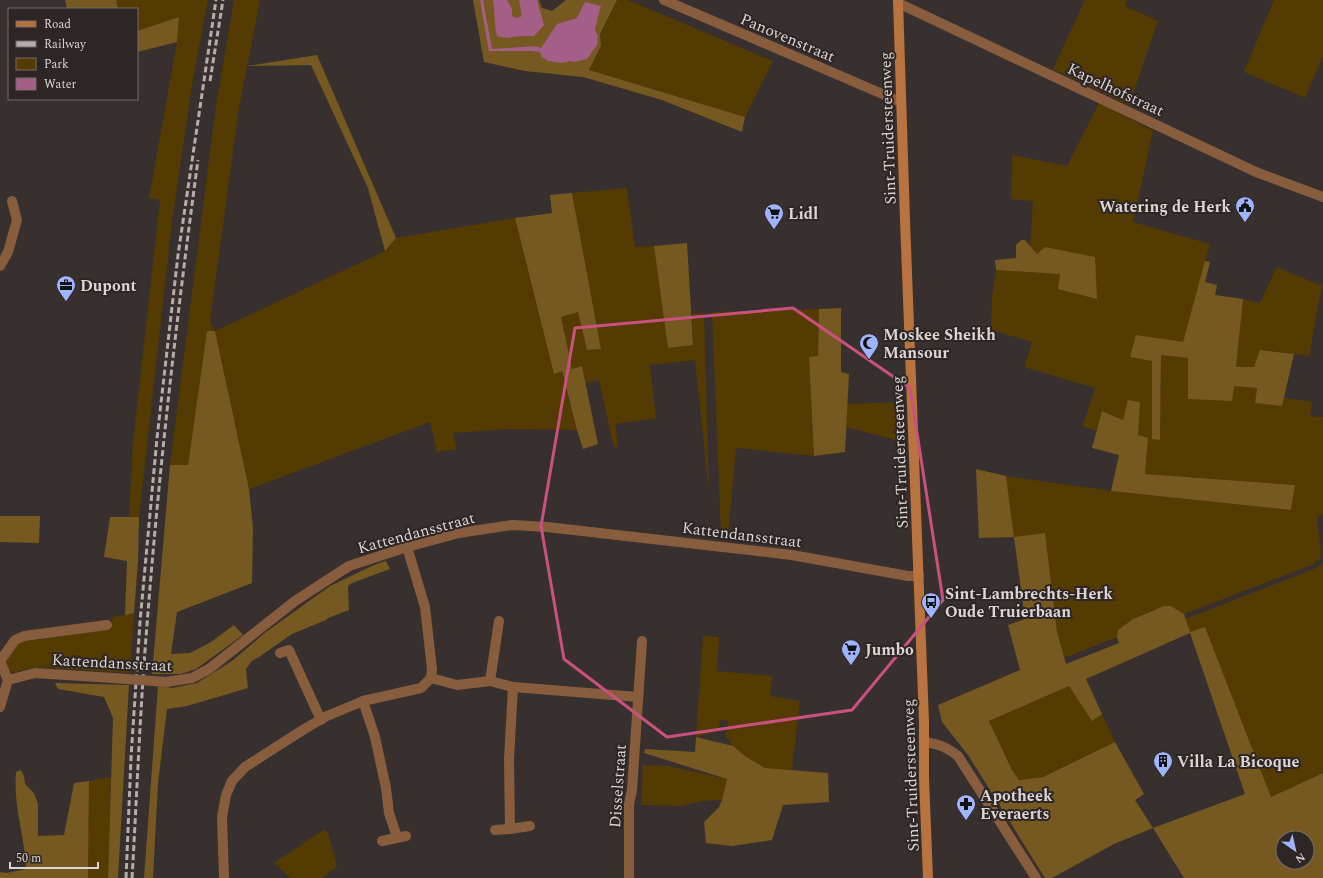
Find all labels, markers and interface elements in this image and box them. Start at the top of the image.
street label: Panovenstraat [737,7,839,69]
legend [8,8,138,100]
text: Road [44,15,71,34]
text: Railway [44,35,87,54]
street label: Sint-Truidersteenweg [873,51,903,205]
text: Park [44,55,69,74]
street label: Kapelhofstraat [1063,57,1168,123]
text: Water [44,75,76,94]
place label: Watering de Herk [1099,195,1231,219]
public building icon: Watering de Herk [1234,195,1256,223]
supermarket icon: Lidl [763,202,785,230]
place label: Lidl [788,202,818,226]
office icon: Dupont [55,274,77,302]
place label: Dupont [80,274,137,298]
place label: Moskee Sheikh Mansour [883,323,996,365]
mosque icon: Moskee Sheikh Mansour [858,332,880,360]
street label: Sint-Truidersteenweg [885,375,915,529]
street label: Kattendansstraat [355,506,478,560]
street label: Kattendansstraat [681,516,804,554]
place label: Sint-Lambrechts-Herk Oude Truierbaan [945,582,1113,624]
bus stop icon: Sint-Lambrechts-Herk Oude Truierbaan [920,591,942,619]
supermarket icon: Jumbo [840,638,862,666]
place label: Jumbo [865,638,914,662]
street label: Kattendansstraat [51,648,173,678]
street label: Sint-Truidersteenweg [896,698,926,852]
street label: Disselstraat [603,743,633,829]
building icon: Villa La Bicoque [1152,750,1174,778]
place label: Villa La Bicoque [1177,750,1300,774]
place label: Apotheek Everaerts [980,784,1053,826]
pharmacy icon: Apotheek Everaerts [955,793,977,821]
north arrow [1275,830,1315,870]
scale bar [10,844,98,870]
text: N [1292,848,1309,867]
text: 50 m [16,849,41,868]

